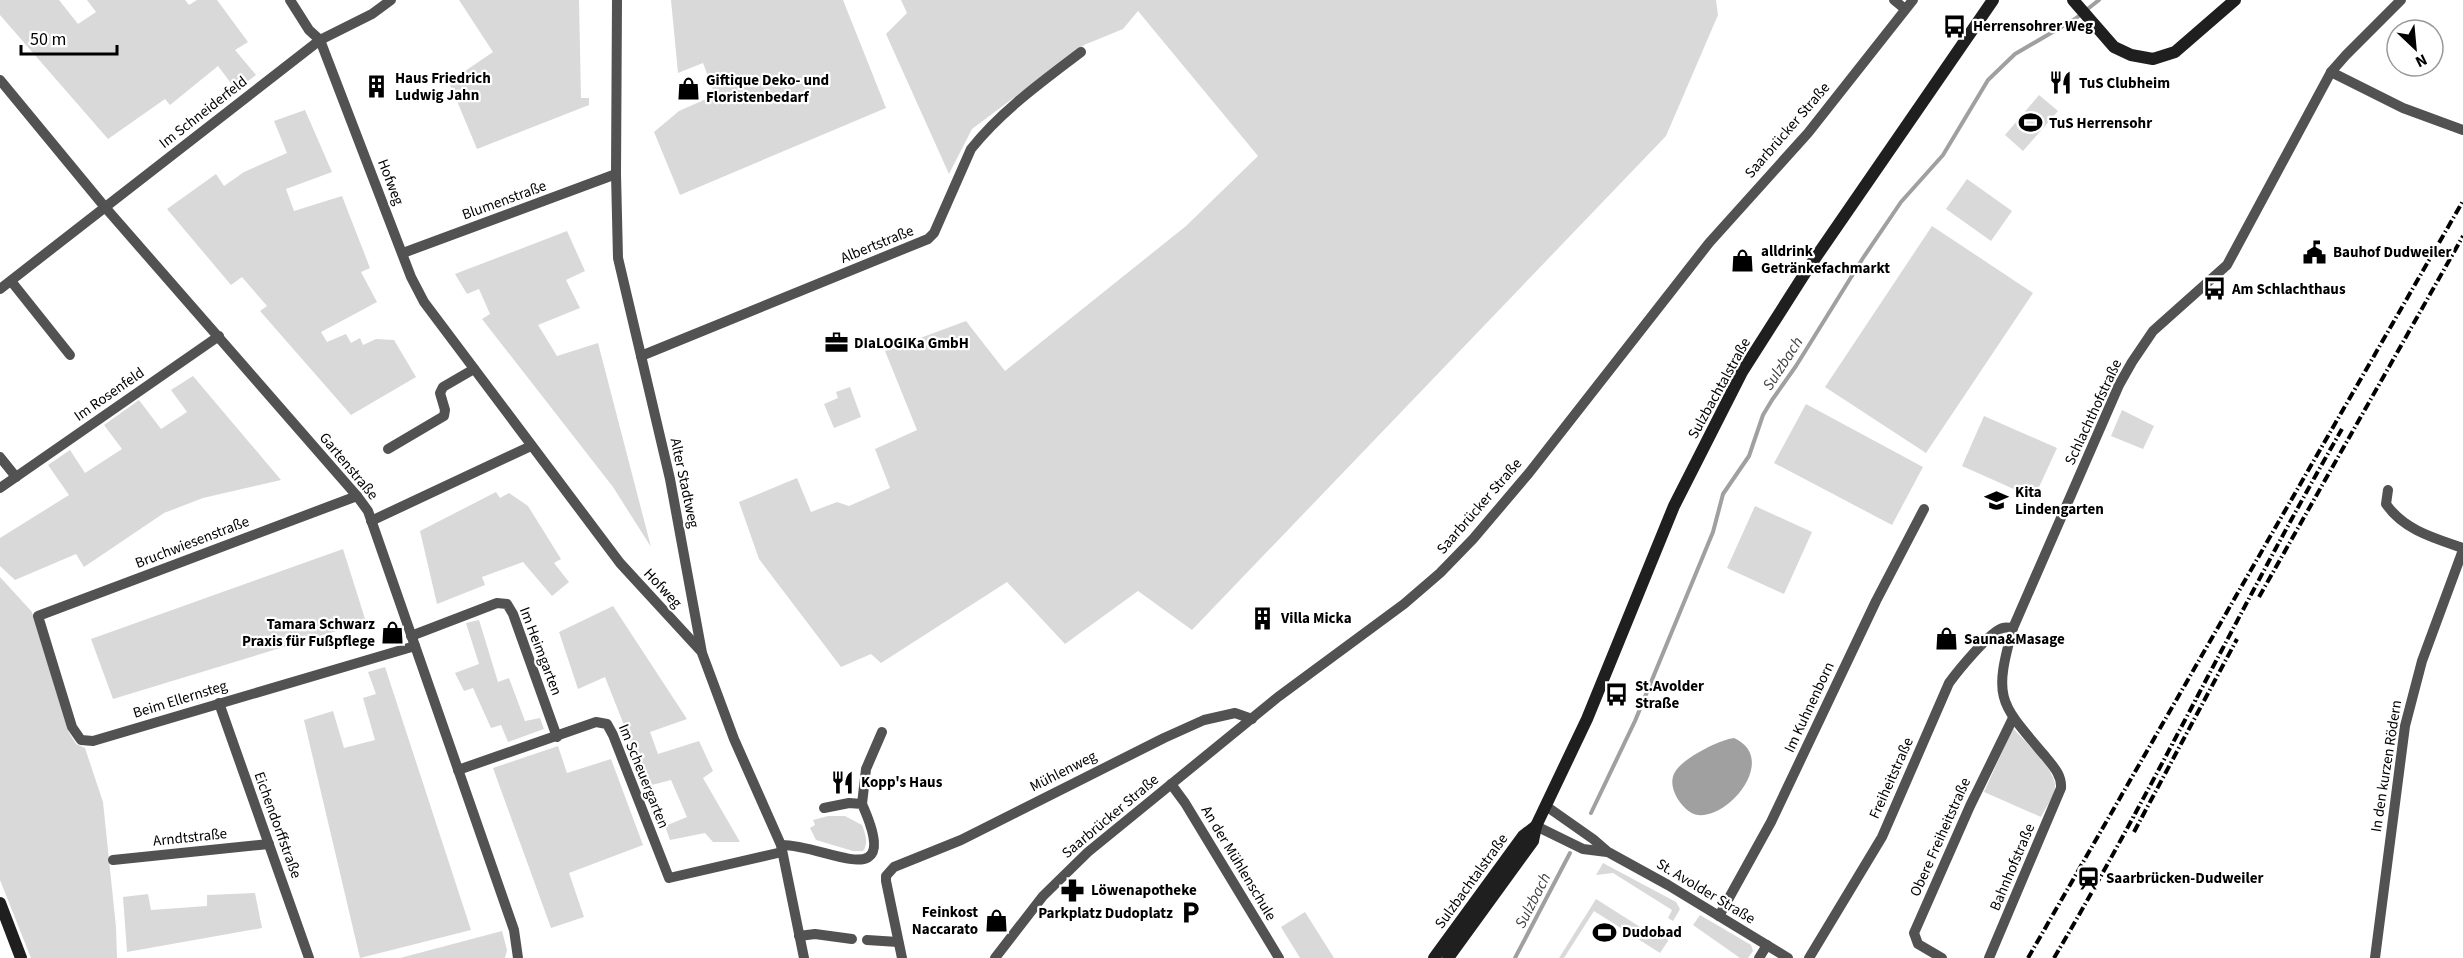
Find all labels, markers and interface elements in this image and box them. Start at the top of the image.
bus stop icon: Herrensohrer Weg [1942,13,1968,39]
place label: Herrensohrer Weg [1973,16,2093,37]
scale bar [21,18,117,56]
north arrow [2385,18,2445,78]
text: 50 m [30,27,66,52]
text: N [2412,48,2431,73]
place label: Haus Friedrich Ludwig Jahn [395,68,491,106]
place label: Giftique Deko- und Floristenbedarf [706,70,829,108]
restaurant icon: TuS Clubheim [2048,70,2074,96]
street label: Im Schneiderfeld [155,71,252,153]
place label: TuS Clubheim [2079,73,2170,94]
building icon: Haus Friedrich Ludwig Jahn [364,74,390,100]
shop icon: Giftique Deko- und Floristenbedarf [675,76,701,102]
street label: Saarbrücker Straße [1740,78,1835,183]
sports icon: TuS Herrensohr [2018,110,2044,136]
place label: TuS Herrensohr [2049,113,2152,134]
street label: Hofweg [372,156,409,209]
street label: Blumenstraße [459,175,549,225]
street label: Albertstraße [837,220,917,269]
public building icon: Bauhof Dudweiler [2302,239,2328,265]
place label: alldrink Getränkefachmarkt [1761,241,1890,279]
place label: Bauhof Dudweiler [2333,242,2452,263]
shop icon: alldrink Getränkefachmarkt [1730,247,1756,273]
bus stop icon: Am Schlachthaus [2201,276,2227,302]
place label: Am Schlachthaus [2231,279,2346,300]
office icon: DIaLOGIKa GmbH [823,330,849,356]
place label: DIaLOGIKa GmbH [854,333,969,354]
water label: Sulzbach [1757,333,1808,394]
street label: Sulzbachtalstraße [1683,334,1756,443]
street label: Schlachthofstraße [2060,356,2127,469]
street label: Im Rosenfeld [70,362,149,426]
street label: Gartenstraße [314,428,383,505]
street label: Alter Stadtweg [665,436,704,530]
street label: Saarbrücker Straße [1432,454,1527,559]
place label: Kita Lindengarten [2015,482,2104,520]
school or university icon: Kita Lindengarten [1984,488,2010,514]
street label: Bruchwiesenstraße [132,511,252,574]
street label: Hofweg [639,564,687,613]
street label: Im Heimgarten [514,604,567,699]
building icon: Villa Micka [1250,605,1276,631]
place label: Villa Micka [1280,608,1352,629]
place label: Tamara Schwarz Praxis für Fußpflege [242,614,375,652]
shop icon: Tamara Schwarz Praxis für Fußpflege [380,620,406,646]
shop icon: Sauna&Masage [1933,626,1959,652]
place label: Sauna&Masage [1964,629,2065,650]
street label: Im Kuhnenborn [1779,658,1840,756]
street label: Beim Ellernsteg [130,675,230,724]
place label: St.Avolder Straße [1635,676,1704,714]
bus stop icon: St.Avolder Straße [1604,682,1630,708]
street label: In den kurzen Rödern [2366,699,2407,834]
street label: Im Scheuergarten [613,721,674,832]
street label: Freiheitstraße [1864,734,1919,822]
street label: Mühlenweg [1026,745,1101,797]
street label: Eichendorffstraße [249,769,307,881]
restaurant icon: Kopp's Haus [830,769,856,795]
street label: Saarbrücker Straße [1057,769,1163,863]
place label: Kopp's Haus [861,772,943,793]
street label: Obere Freiheitstraße [1905,774,1976,900]
street label: An der Mühlenschule [1196,802,1281,925]
street label: Bahnhofstraße [1985,820,2040,914]
street label: Arndtstraße [152,823,228,852]
street label: Sulzbachtalstraße [1430,830,1513,933]
street label: St. Avolder Straße [1652,854,1759,929]
station icon: Saarbrücken-Dudweiler [2075,865,2101,891]
place label: Saarbrücken-Dudweiler [2106,868,2263,889]
water label: Sulzbach [1510,869,1556,932]
pharmacy icon: Löwenapotheke [1060,877,1086,903]
place label: Löwenapotheke [1091,880,1197,901]
parking icon: Parkplatz Dudoplatz [1178,900,1204,926]
place label: Feinkost Naccarato [912,902,978,940]
place label: Parkplatz Dudoplatz [1038,903,1173,924]
shop icon: Feinkost Naccarato [983,908,1009,934]
sports icon: Dudobad [1591,919,1617,945]
place label: Dudobad [1622,922,1682,943]

